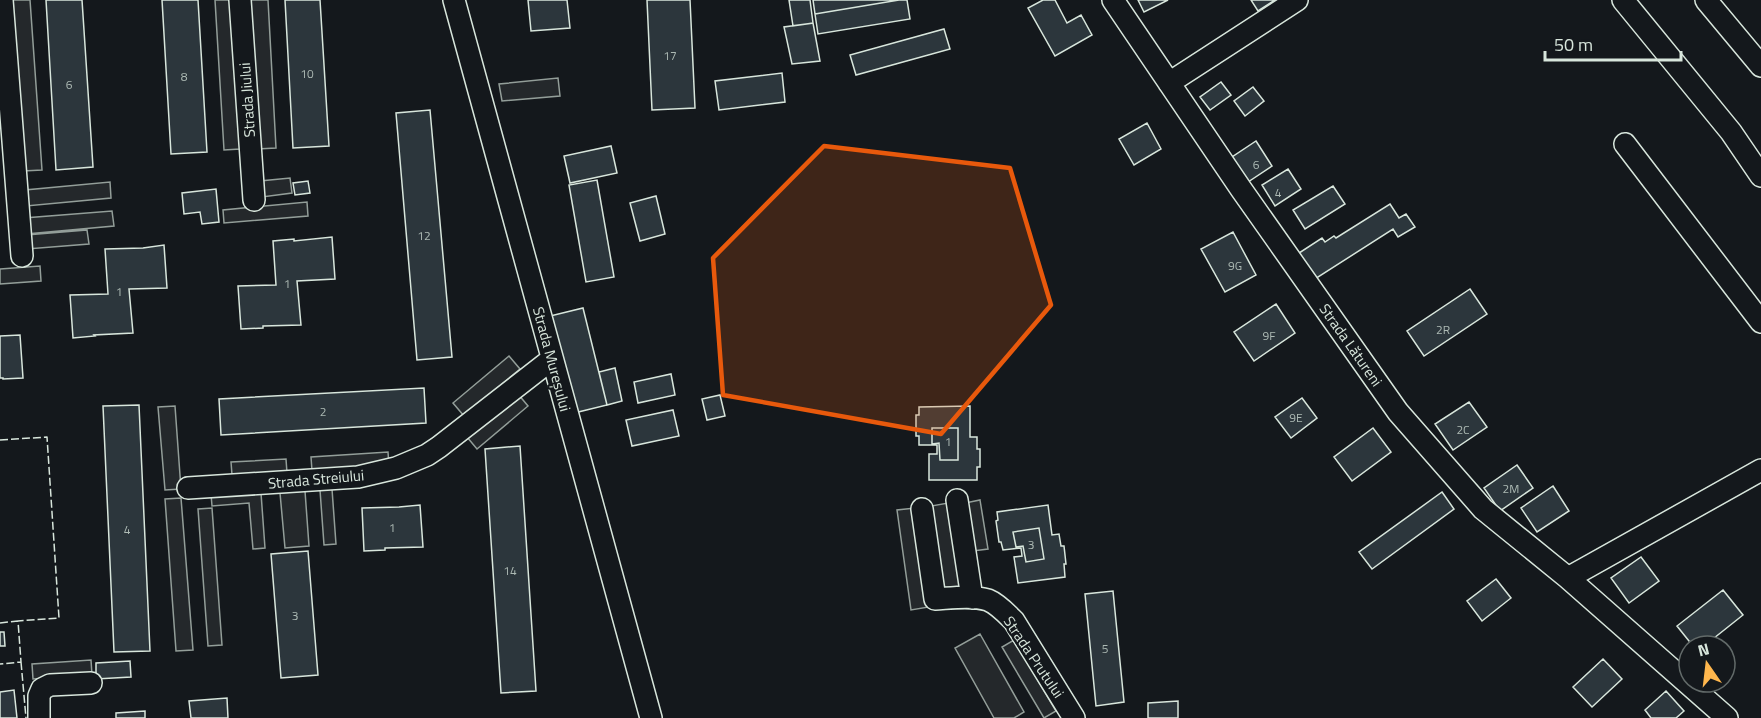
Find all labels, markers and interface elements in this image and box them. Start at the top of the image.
scale bar [1545,24,1682,62]
text: 50 m [1554,31,1593,58]
house number: 17 [663,46,677,65]
street label: Strada Jiului [233,62,261,138]
house number: 10 [300,64,314,83]
house number: 8 [181,67,188,86]
house number: 6 [66,75,73,94]
house number: 6 [1253,155,1260,174]
house number: 4 [1275,183,1282,202]
house number: 12 [417,226,431,245]
house number: 9G [1228,256,1242,275]
house number: 1 [284,274,290,293]
house number: 1 [116,282,122,301]
street label: Strada Lătureni [1314,299,1388,391]
street label: Strada Mureșului [527,304,577,414]
house number: 2R [1436,320,1450,339]
house number: 9F [1262,326,1276,345]
house number: 2 [320,402,326,421]
house number: 9E [1289,408,1303,427]
house number: 2C [1456,420,1470,439]
house number: 1 [945,432,951,451]
street label: Strada Streiului [267,463,365,495]
house number: 2M [1503,479,1519,498]
house number: 1 [389,518,395,537]
house number: 4 [124,520,131,539]
house number: 3 [1028,535,1034,554]
house number: 14 [503,561,517,580]
house number: 3 [292,606,298,625]
street label: Strada Prutului [998,611,1070,703]
north arrow [1677,634,1737,694]
text: N [1695,636,1712,662]
house number: 5 [1102,639,1109,658]

